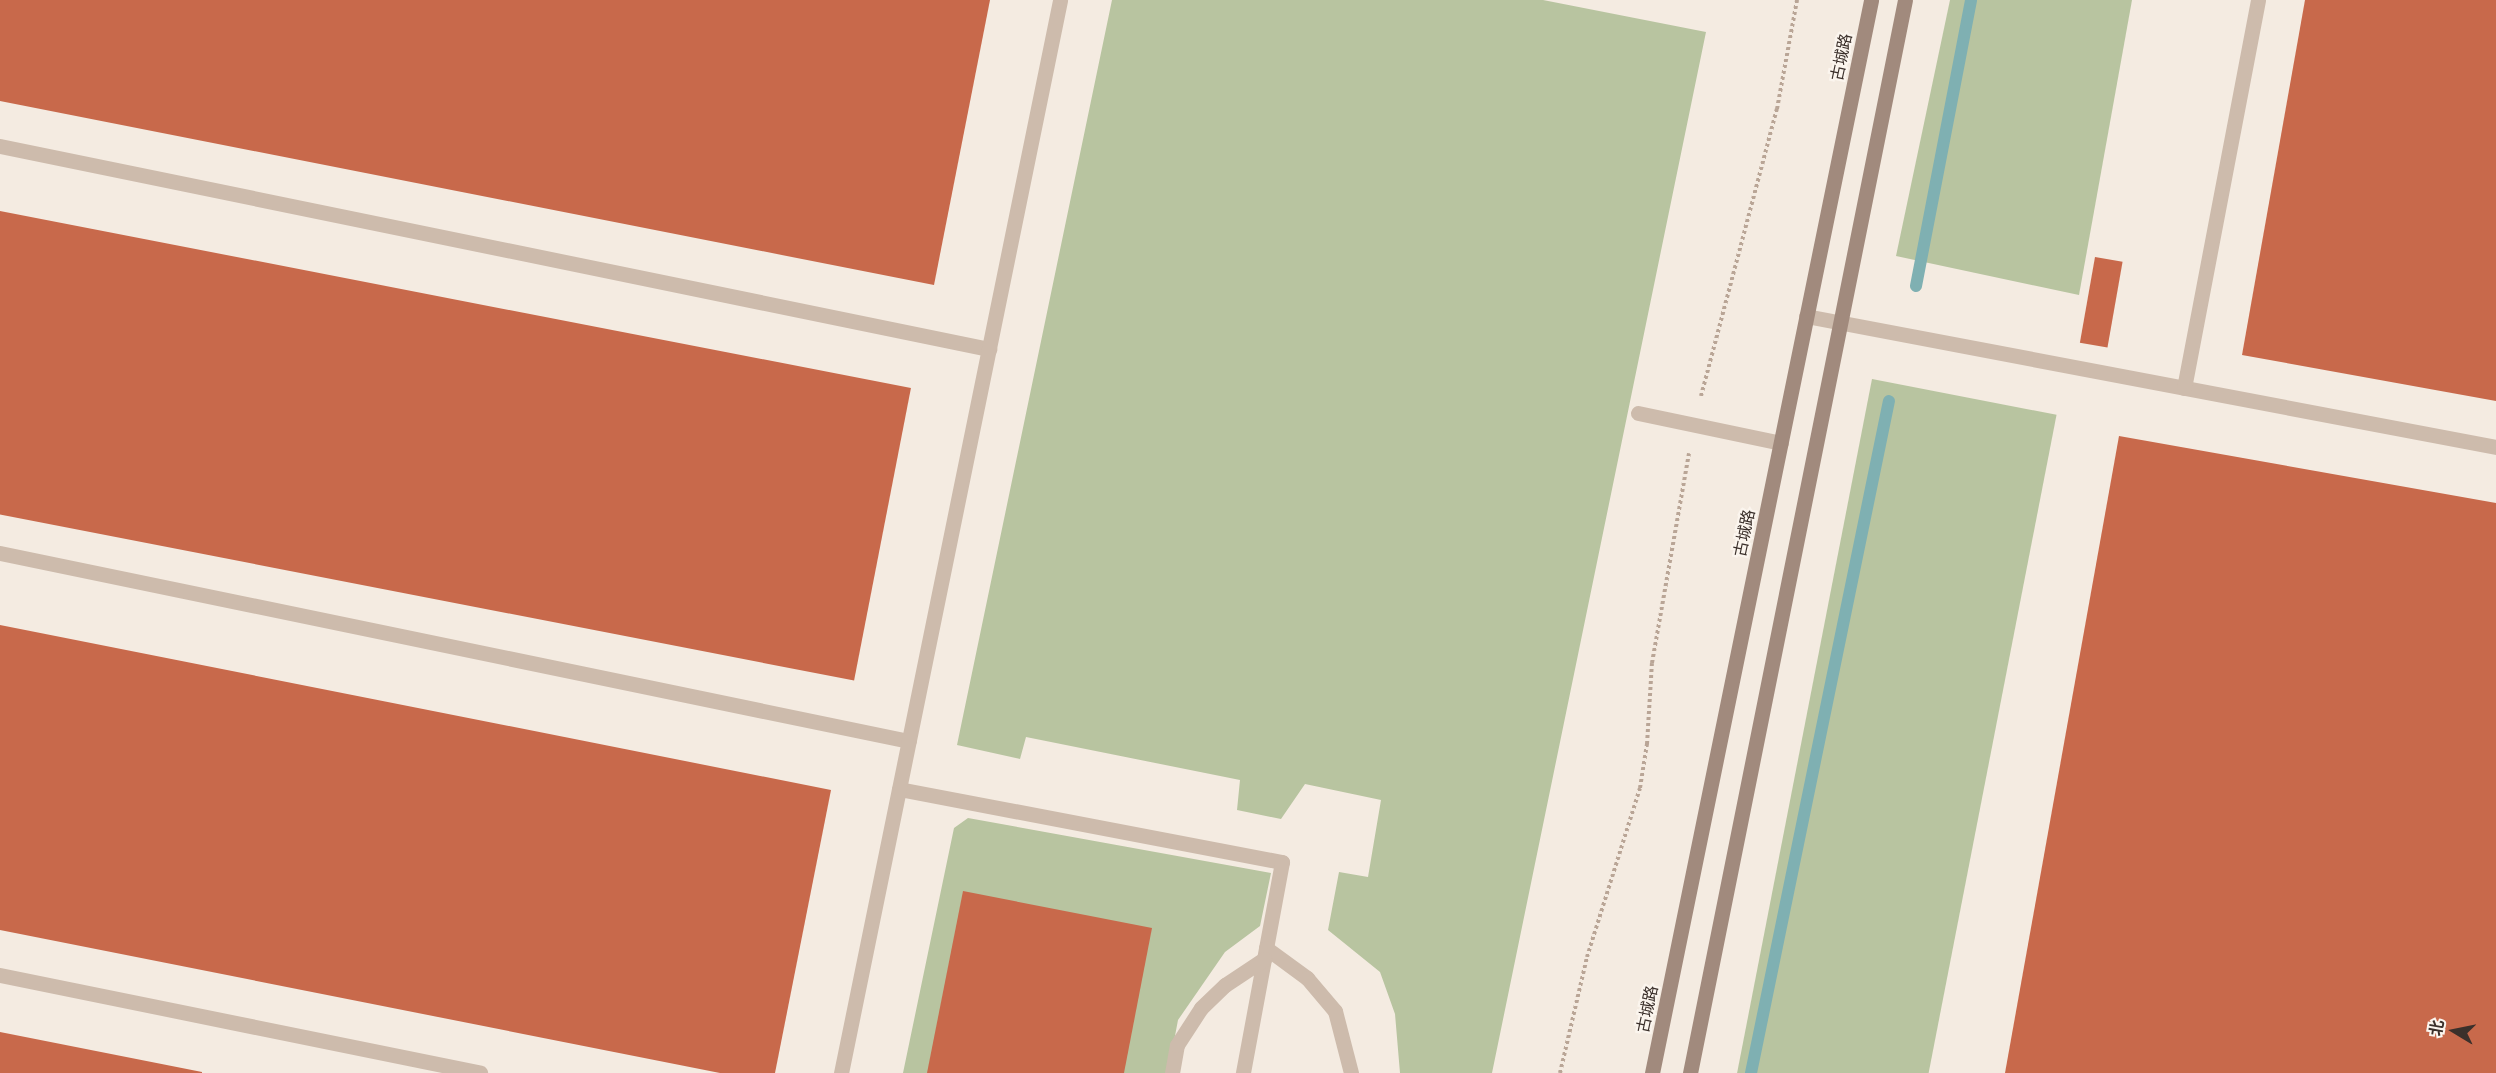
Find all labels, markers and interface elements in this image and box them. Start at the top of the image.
street label: 古城路 [1827,32,1855,82]
street label: 古城路 [1730,508,1758,558]
street label: 古城路 [1633,984,1661,1034]
north arrow [2424,1001,2484,1061]
text: 北 [2424,1018,2448,1038]

